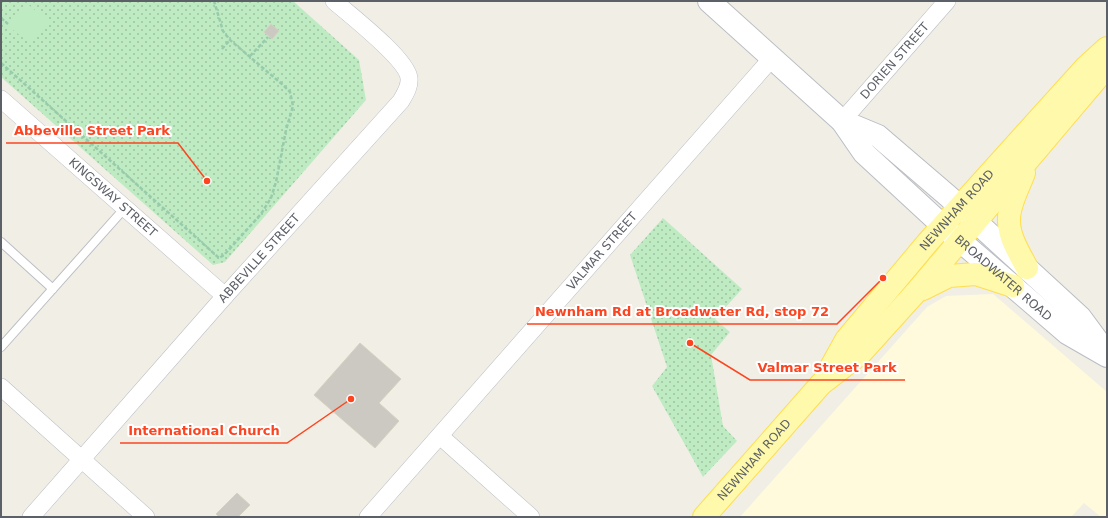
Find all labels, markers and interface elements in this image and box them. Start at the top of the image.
street label: DORIEN STREET [858,19,932,102]
callout: Abbeville Street Park [6,118,178,143]
text: Abbeville Street Park [14,123,170,138]
street label: KINGSWAY STREET [66,155,160,240]
street label: NEWNHAM ROAD [917,167,997,253]
street label: VALMAR STREET [564,209,640,293]
street label: ABBEVILLE STREET [216,210,303,305]
street label: BROADWATER ROAD [952,232,1055,324]
callout: Newnham Rd at Broadwater Rd, stop 72 [527,299,837,324]
text: Newnham Rd at Broadwater Rd, stop 72 [535,304,829,319]
callout: Valmar Street Park [750,355,905,380]
text: Valmar Street Park [757,360,897,375]
street label: NEWNHAM ROAD [715,416,794,504]
callout: International Church [120,418,287,443]
text: International Church [128,423,280,438]

